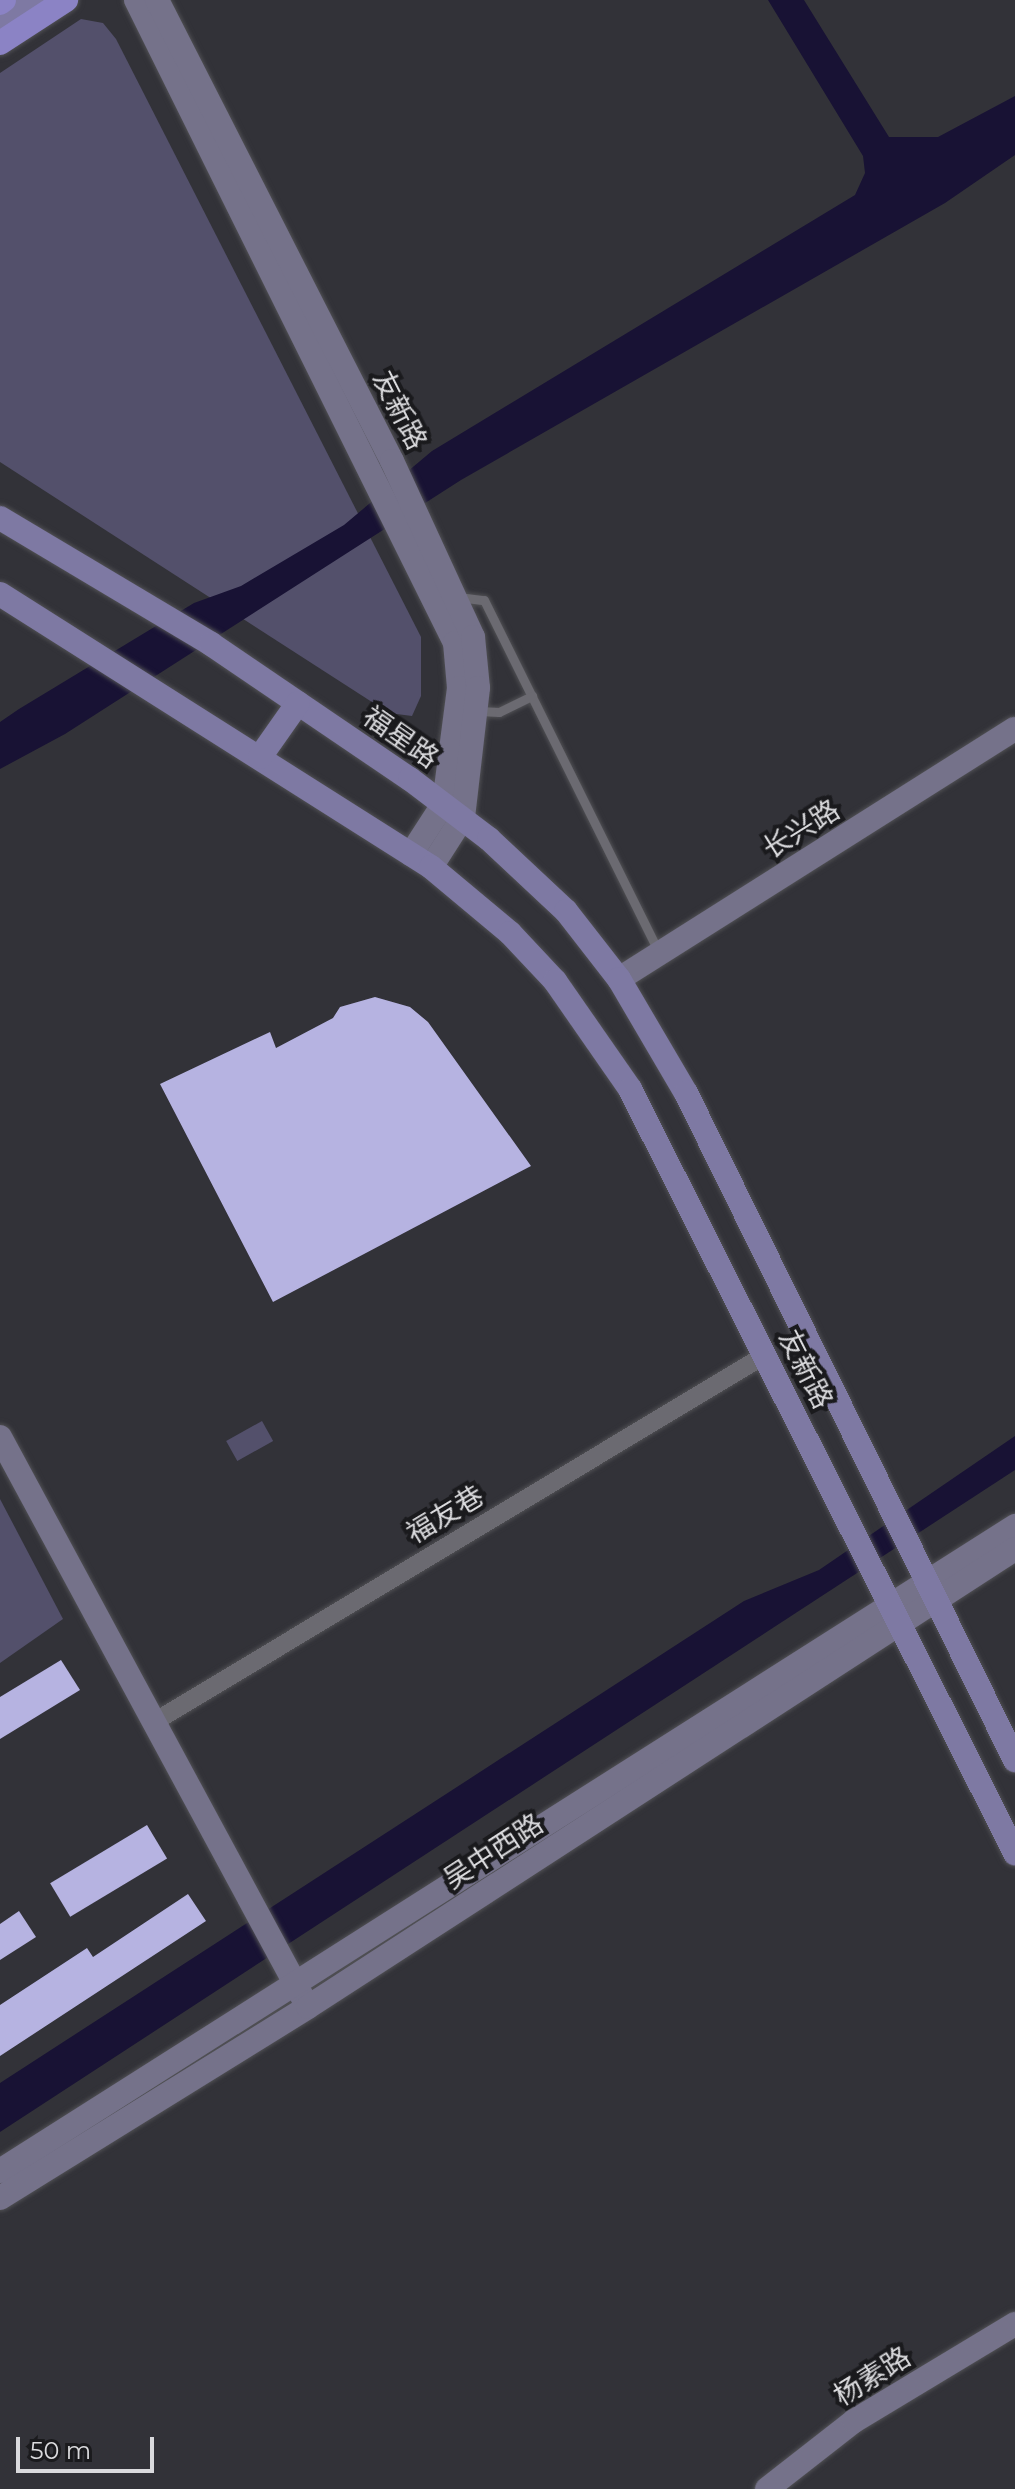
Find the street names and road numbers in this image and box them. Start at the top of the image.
street label: 友新路 [366,365,434,455]
street label: 福星路 [357,699,445,775]
street label: 长兴路 [756,792,846,866]
street label: 友新路 [772,1324,840,1414]
street label: 福友巷 [400,1478,490,1550]
street label: 吴中西路 [437,1806,549,1896]
street label: 杨素路 [827,2339,917,2413]

